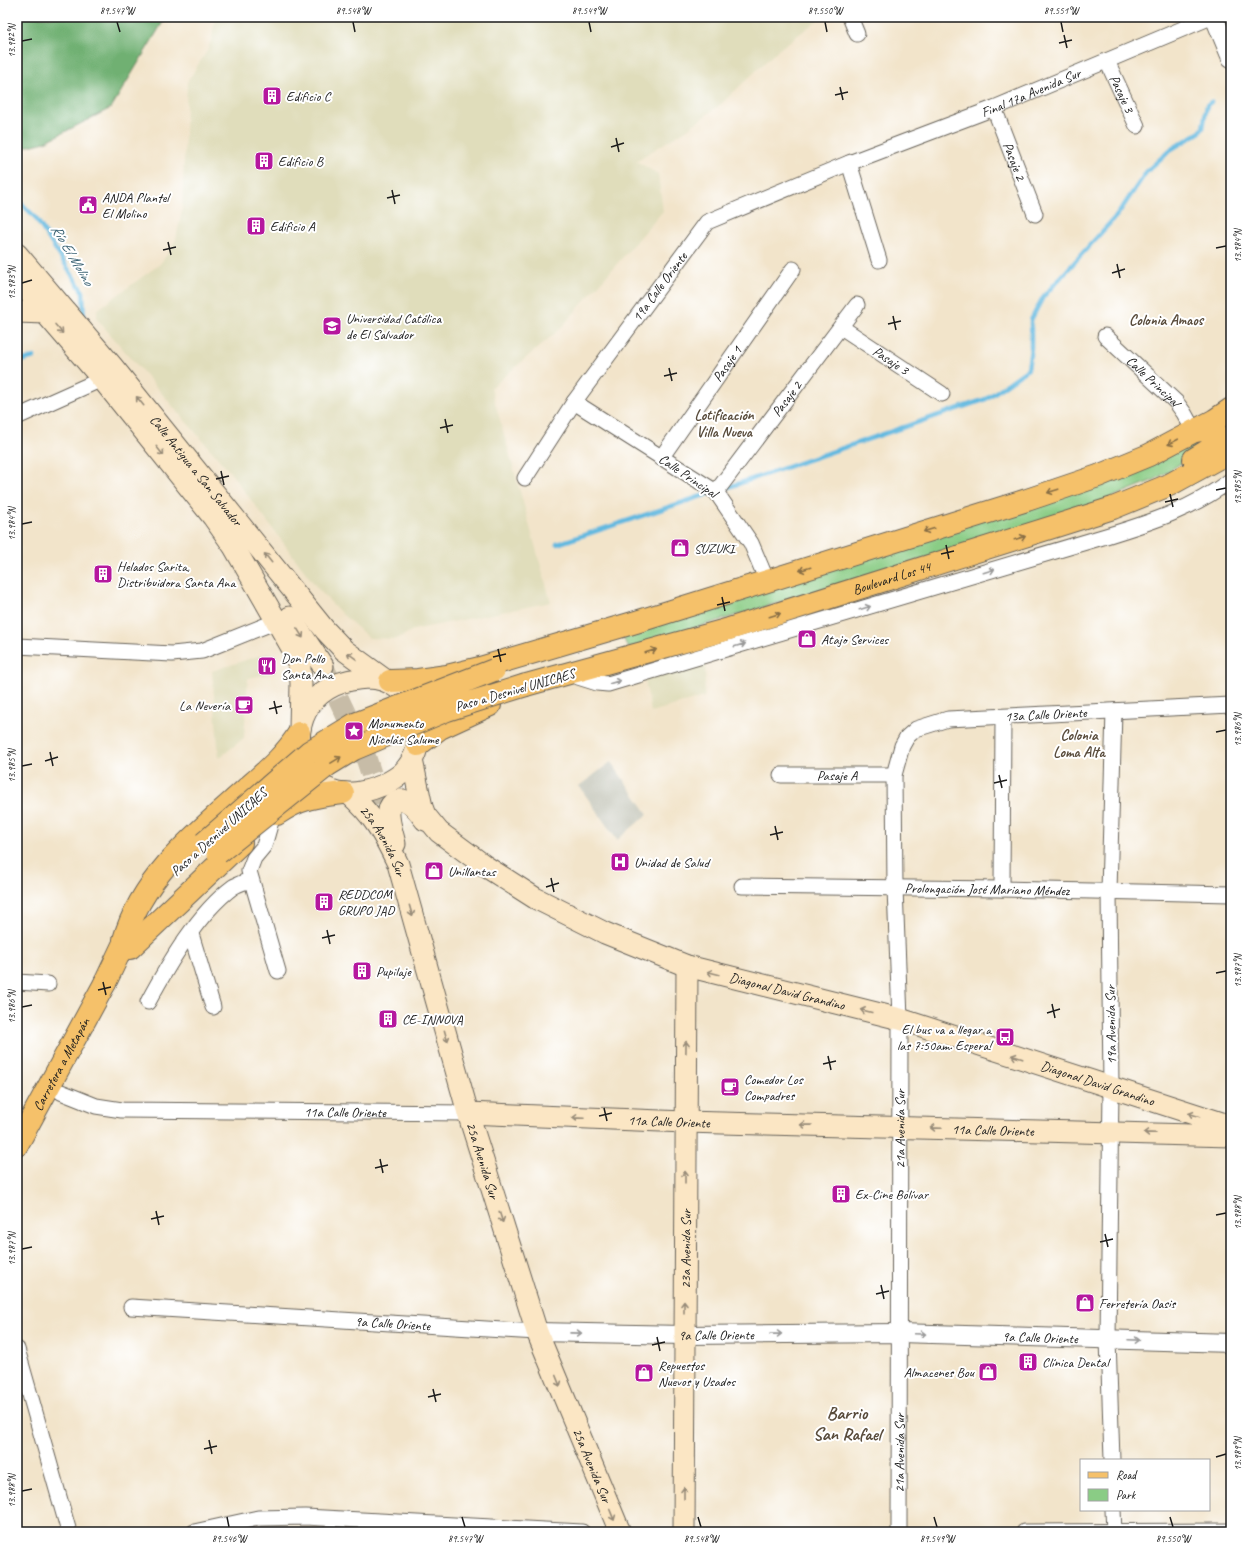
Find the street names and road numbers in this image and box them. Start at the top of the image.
street label: Final 17a Avenida Sur [979,63,1085,121]
street label: Pasaje 3 [1106,72,1139,117]
street label: Pasaje 2 [999,140,1030,184]
street label: 19a Calle Oriente [628,247,691,324]
street label: Pasaje 1 [709,342,746,385]
street label: Pasaje 3 [870,342,914,379]
street label: Calle Principal [1123,352,1186,411]
street label: Pasaje 2 [768,376,806,420]
street label: Calle Antigua a San Salvador [147,411,247,530]
street label: Calle Principal [656,450,723,503]
street label: Boulevard Los 44 [850,557,934,598]
street label: Paso a Desnivel UNICAES [453,664,579,715]
street label: 13a Calle Oriente [1005,704,1089,725]
street label: Pasaje A [817,767,858,784]
street label: Paso a Desnivel UNICAES [167,783,272,880]
street label: 25a Avenida Sur [356,801,410,880]
street label: Prolongación José Mariano Méndez [905,879,1071,899]
street label: Diagonal David Grandino [728,968,848,1014]
street label: 19a Avenida Sur [1102,983,1120,1065]
street label: Carretera a Metapán [29,1014,93,1114]
street label: Diagonal David Grandino [1039,1057,1158,1110]
street label: 21a Avenida Sur [891,1087,908,1169]
street label: 11a Calle Oriente [304,1103,387,1121]
street label: 11a Calle Oriente [628,1111,711,1131]
street label: 25a Avenida Sur [463,1120,504,1203]
street label: 11a Calle Oriente [952,1120,1035,1139]
street label: 23a Avenida Sur [677,1207,694,1289]
street label: 9a Calle Oriente [354,1312,432,1334]
street label: 9a Calle Oriente [678,1326,755,1344]
street label: 9a Calle Oriente [1002,1328,1079,1347]
street label: 21a Avenida Sur [891,1411,908,1493]
street label: 25a Avenida Sur [569,1425,616,1507]

